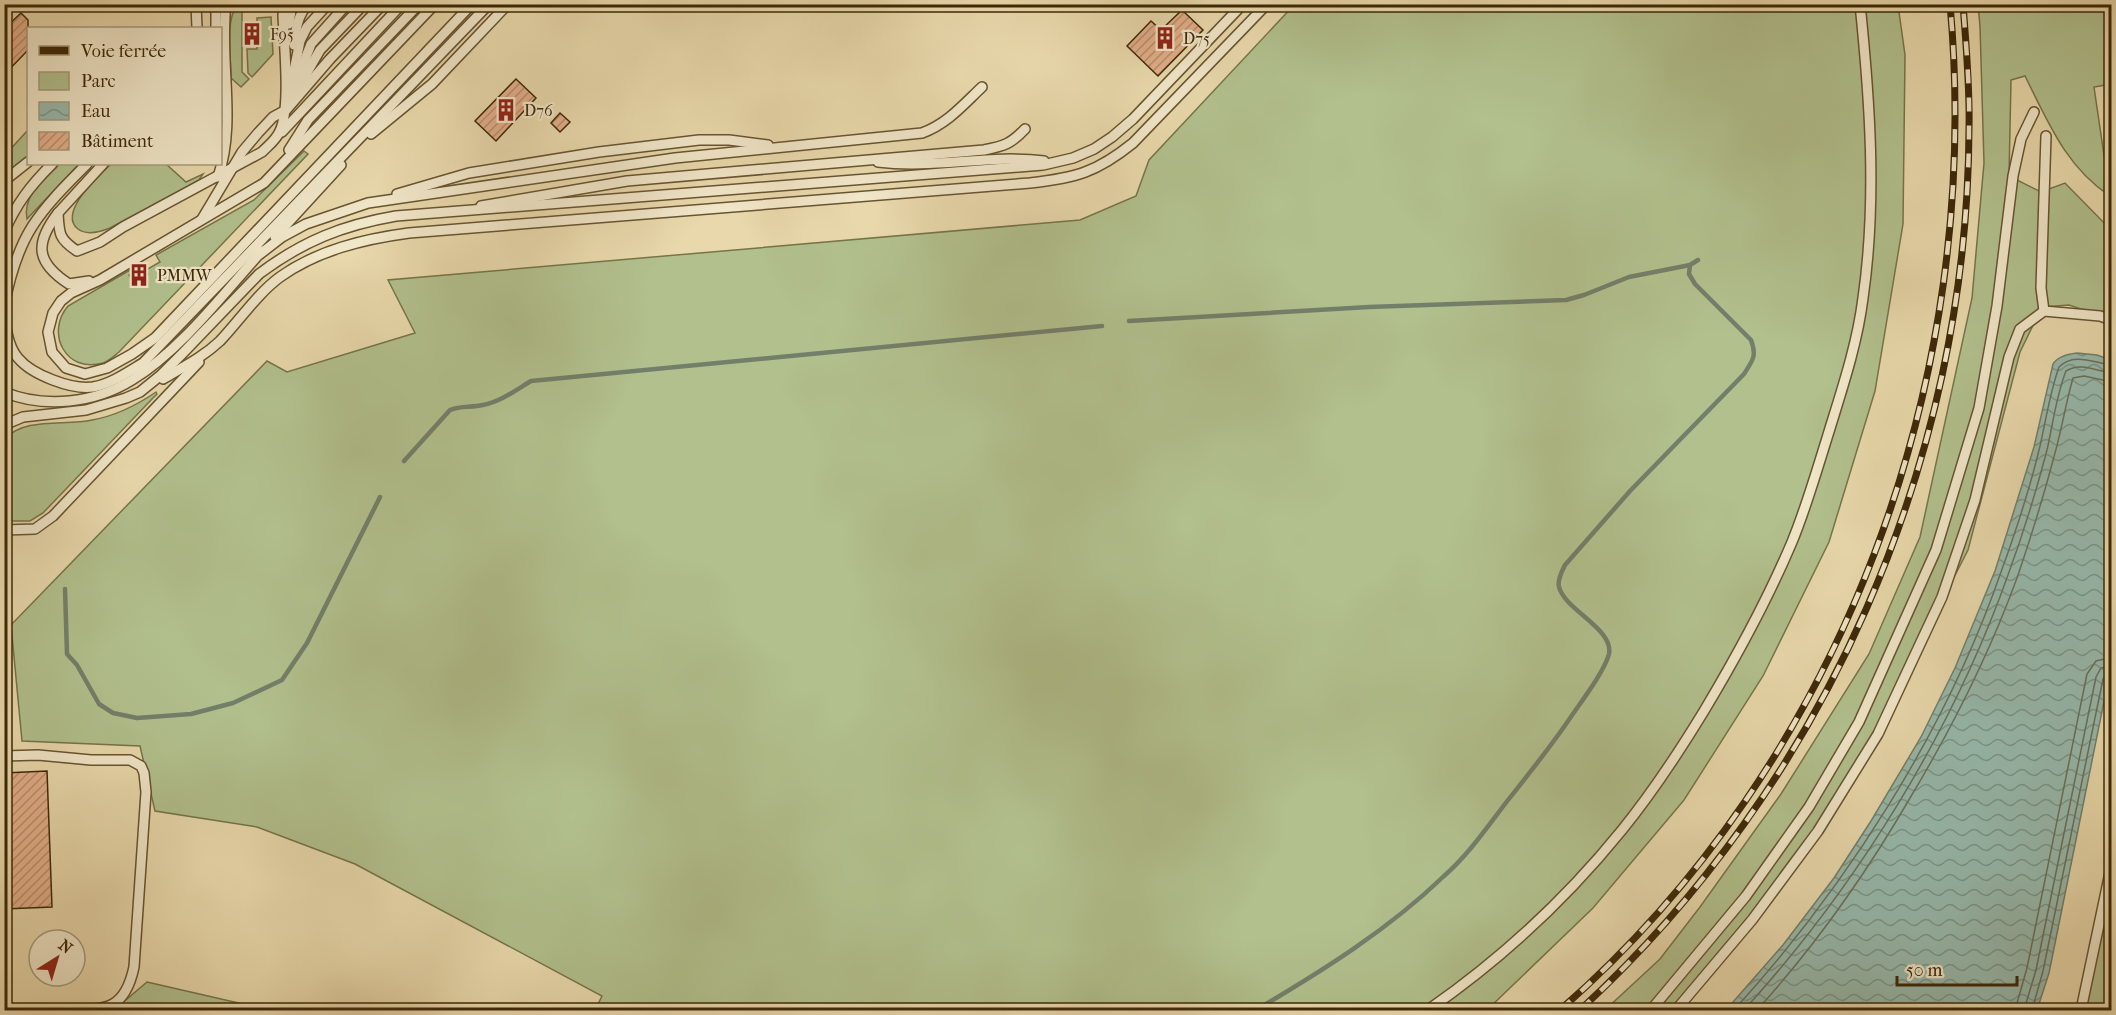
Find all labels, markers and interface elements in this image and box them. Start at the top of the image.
building icon: F95 [239,21,265,47]
place label: F95 [270,25,294,44]
building icon: D75 [1152,25,1178,51]
legend [27,27,222,165]
place label: D75 [1183,29,1210,48]
text: Voie ferrée [80,41,166,62]
text: Parc [81,71,116,92]
building icon: D76 [493,97,519,123]
text: Eau [81,101,110,122]
place label: D76 [524,101,553,120]
text: Bâtiment [81,131,154,152]
building icon: PMMW [126,262,152,288]
place label: PMMW [157,266,213,285]
north arrow [27,928,87,988]
text: N [55,935,77,958]
scale bar [1897,949,2017,987]
text: 50 m [1906,960,1943,981]

